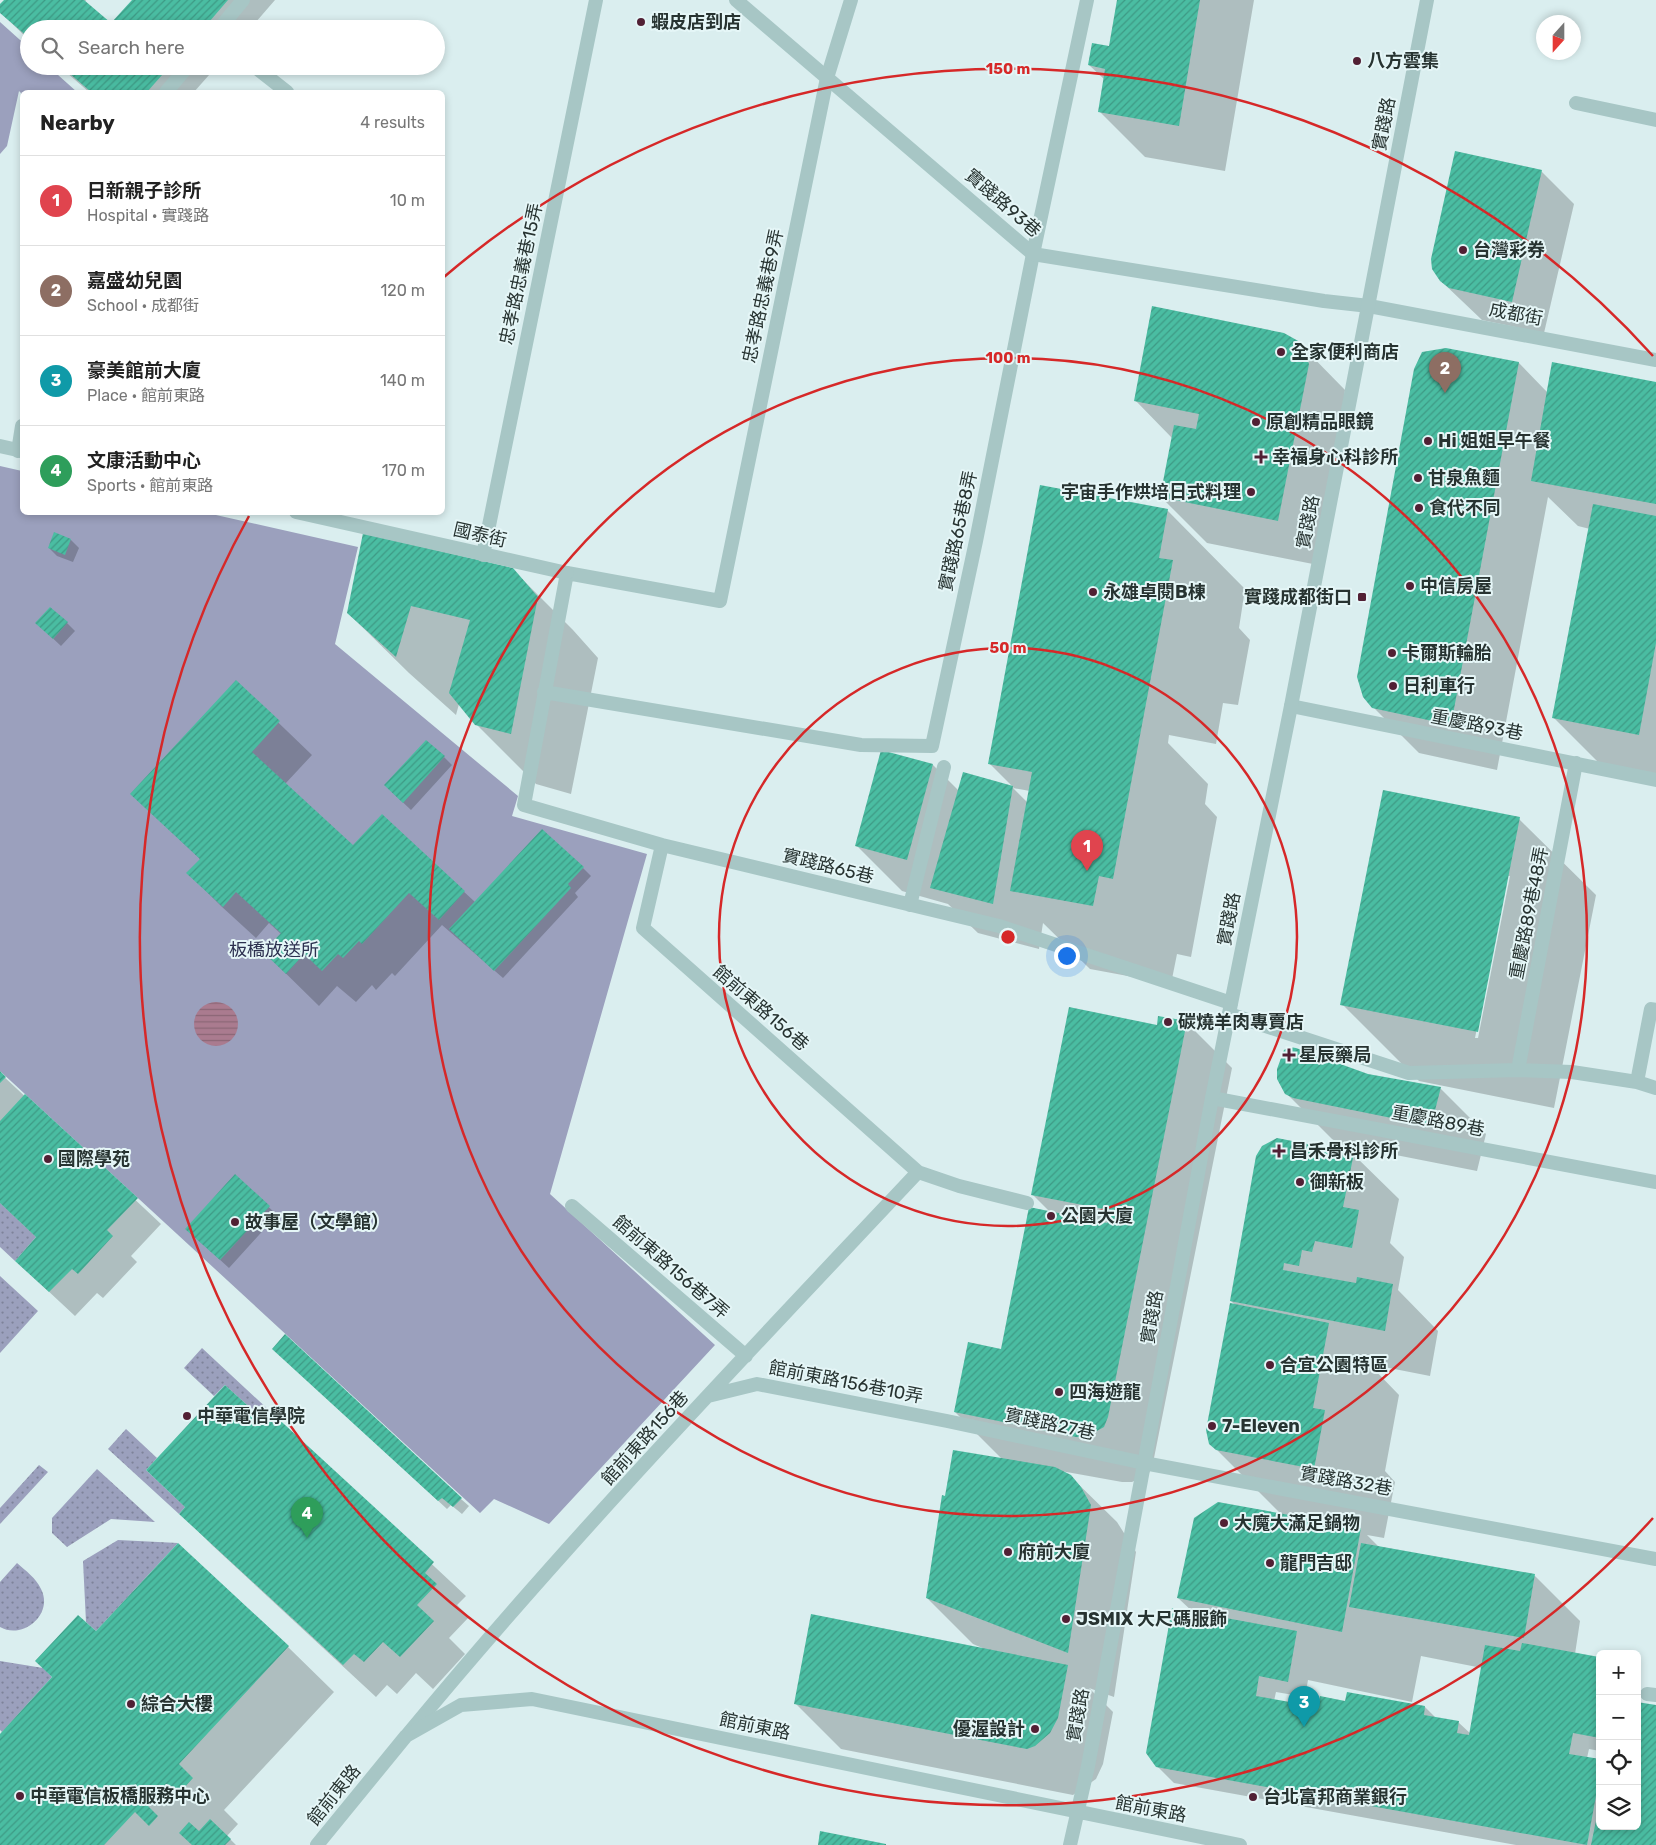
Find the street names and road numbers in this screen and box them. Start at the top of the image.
street label: 實踐路 [1368,95,1400,153]
street label: 實踐路93巷 [961,164,1045,242]
street label: 忠孝路忠義巷15弄 [495,201,547,347]
street label: 忠孝路忠義巷9弄 [738,227,788,365]
street label: 成都街 [1487,298,1545,330]
street label: 實踐路65巷8弄 [934,469,982,593]
street label: 實踐路 [1292,493,1324,551]
street label: 國泰街 [451,518,509,552]
street label: 重慶路93巷 [1429,705,1525,745]
street label: 實踐路65巷 [780,844,876,888]
street label: 重慶路89巷48弄 [1505,845,1553,981]
street label: 實踐路 [1213,890,1245,948]
street label: 館前東路156巷 [709,961,813,1055]
street label: 重慶路89巷 [1390,1101,1486,1141]
street label: 館前東路156巷7弄 [609,1211,733,1323]
street label: 實踐路 [1136,1289,1168,1345]
street label: 館前東路156巷10弄 [767,1356,925,1408]
street label: 館前東路156巷 [597,1386,693,1490]
street label: 實踐路27巷 [1003,1404,1097,1444]
street label: 實踐路32巷 [1298,1462,1394,1500]
street label: 實踐路 [1062,1687,1094,1743]
street label: 館前東路 [717,1708,793,1744]
street label: 館前東路 [303,1760,365,1830]
street label: 館前東路 [1114,1791,1188,1827]

